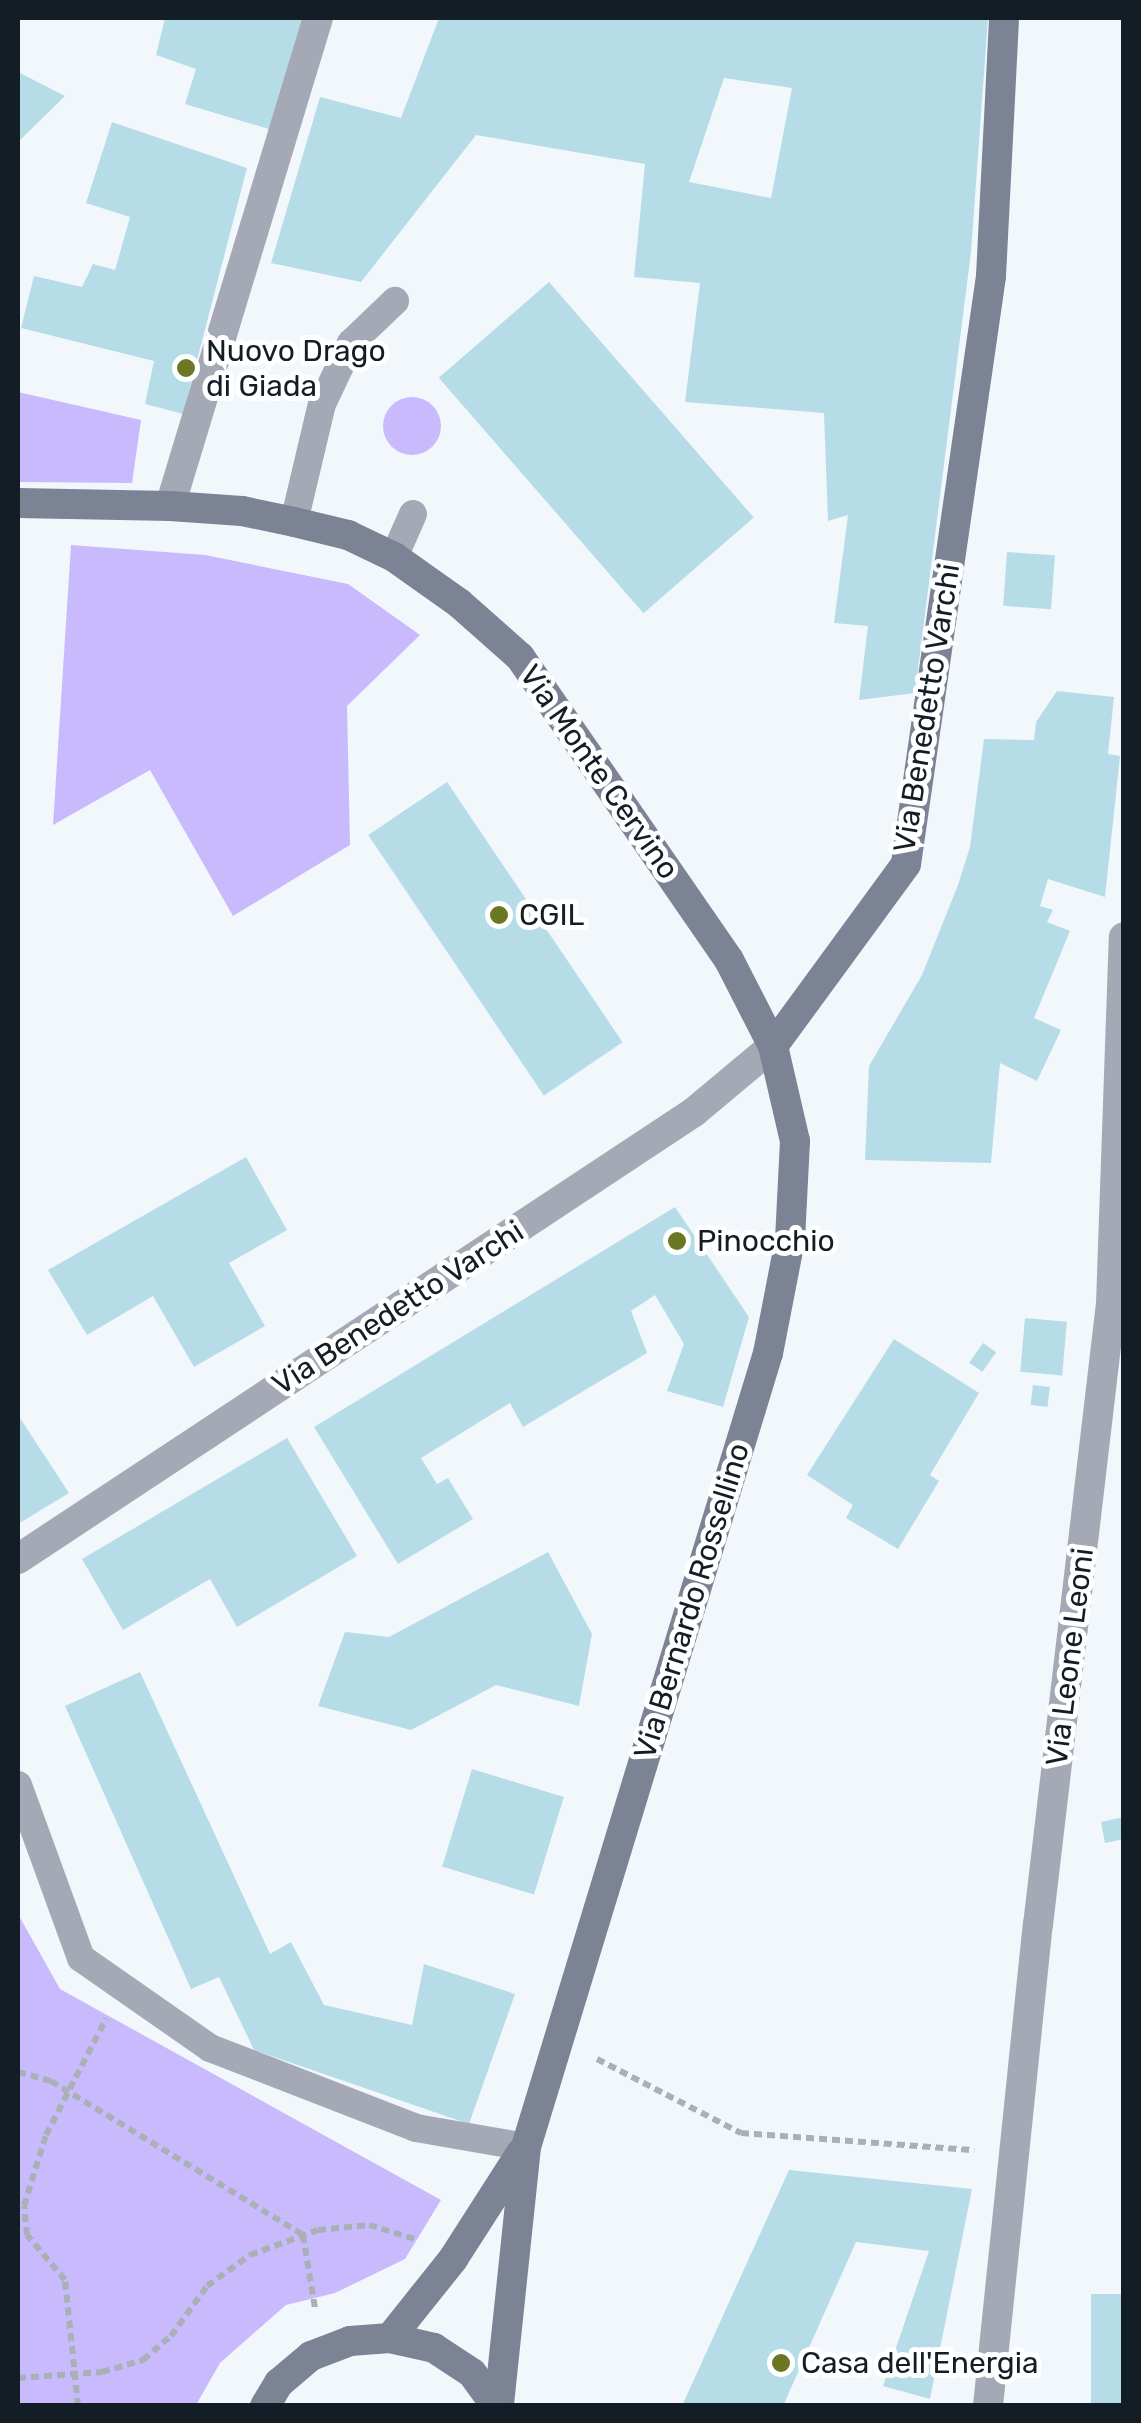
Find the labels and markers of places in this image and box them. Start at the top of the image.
place label: Nuovo Drago di Giada [206,333,386,404]
marker: Nuovo Drago di Giada [175,357,197,379]
place label: CGIL [519,897,584,933]
marker: CGIL [488,904,510,926]
place label: Pinocchio [697,1223,835,1259]
marker: Pinocchio [666,1230,688,1252]
place label: Casa dell'Energia [801,2345,1038,2381]
marker: Casa dell'Energia [770,2352,792,2374]

